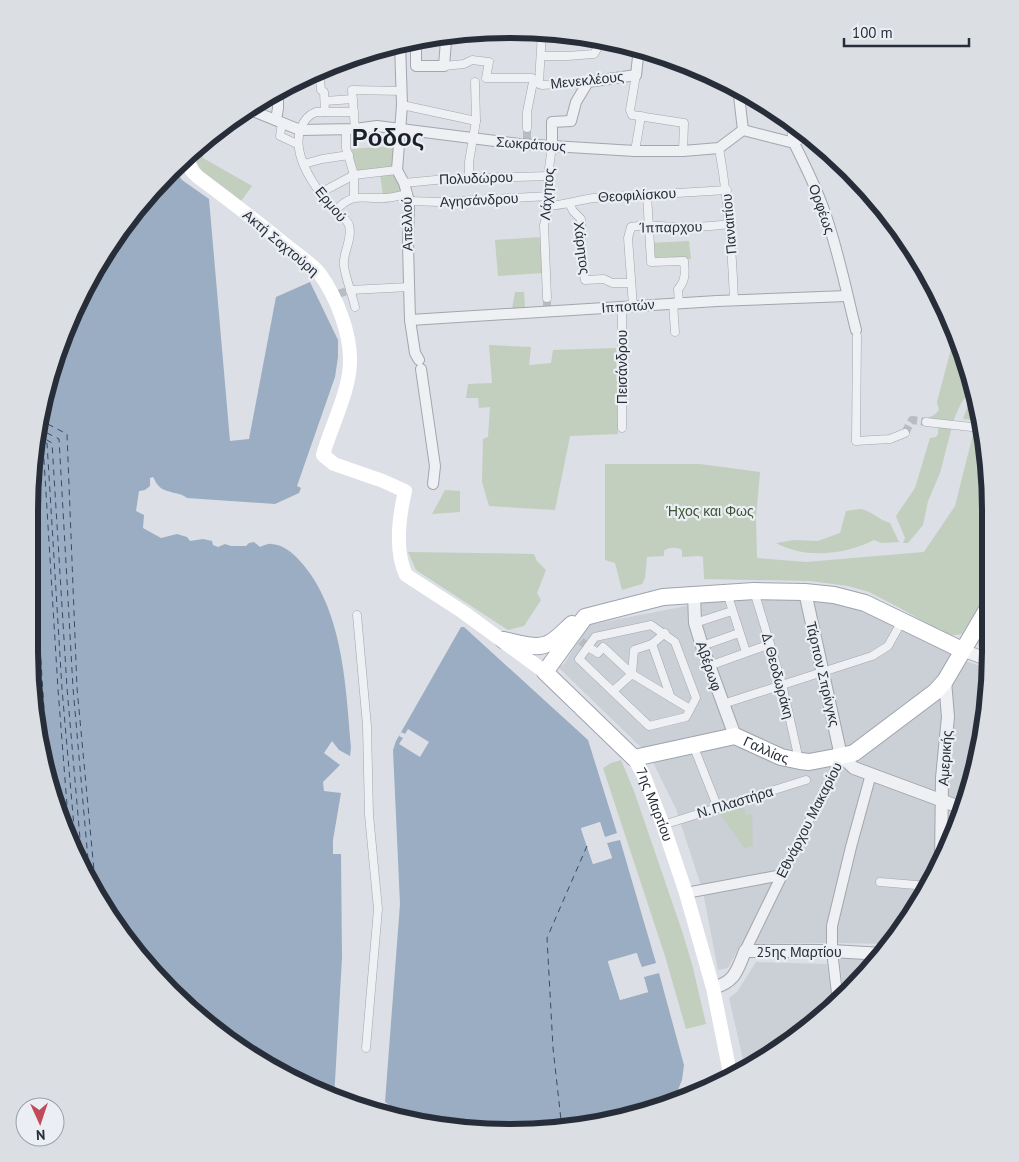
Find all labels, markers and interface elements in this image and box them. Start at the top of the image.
scale bar [844,15,969,47]
text: 100 m [852,23,893,42]
street label: Μενεκλέους [549,67,625,93]
district label: Ρόδος [352,122,424,153]
street label: Σωκράτους [495,133,567,155]
street label: Λάχητος [536,167,558,221]
street label: Πολυδώρου [439,168,513,188]
street label: Ορφέως [805,182,839,237]
street label: Ερμού [311,183,351,225]
street label: Θεοφιλίσκου [598,184,676,206]
street label: Αγησάνδρου [439,189,519,211]
street label: Παναιτίου [717,193,741,255]
street label: Απελλού [398,197,416,251]
street label: Ακτή Σαχτούρη [239,206,323,280]
street label: Ίππαρχου [639,217,702,237]
street label: Χάρητος [570,221,594,276]
street label: Ιπποτών [601,295,655,317]
street label: Πεισάνδρου [613,330,631,404]
park label: Ήχος και Φως [665,502,754,520]
street label: Τάρπον Σπρίνγκς [802,620,844,729]
street label: Δ. Θεοδωράκη [758,631,798,721]
street label: Αβέρωφ [692,639,726,693]
street label: Αμερικής [934,729,956,787]
street label: Γαλλίας [741,732,790,767]
street label: Εθνάρχου Μακαρίου [772,759,846,881]
street label: 7ης Μαρτίου [632,764,677,844]
street label: Ν. Πλαστήρα [695,782,775,822]
street label: 25ης Μαρτίου [756,943,842,961]
north arrow [15,1097,65,1147]
text: N [36,1126,46,1144]

